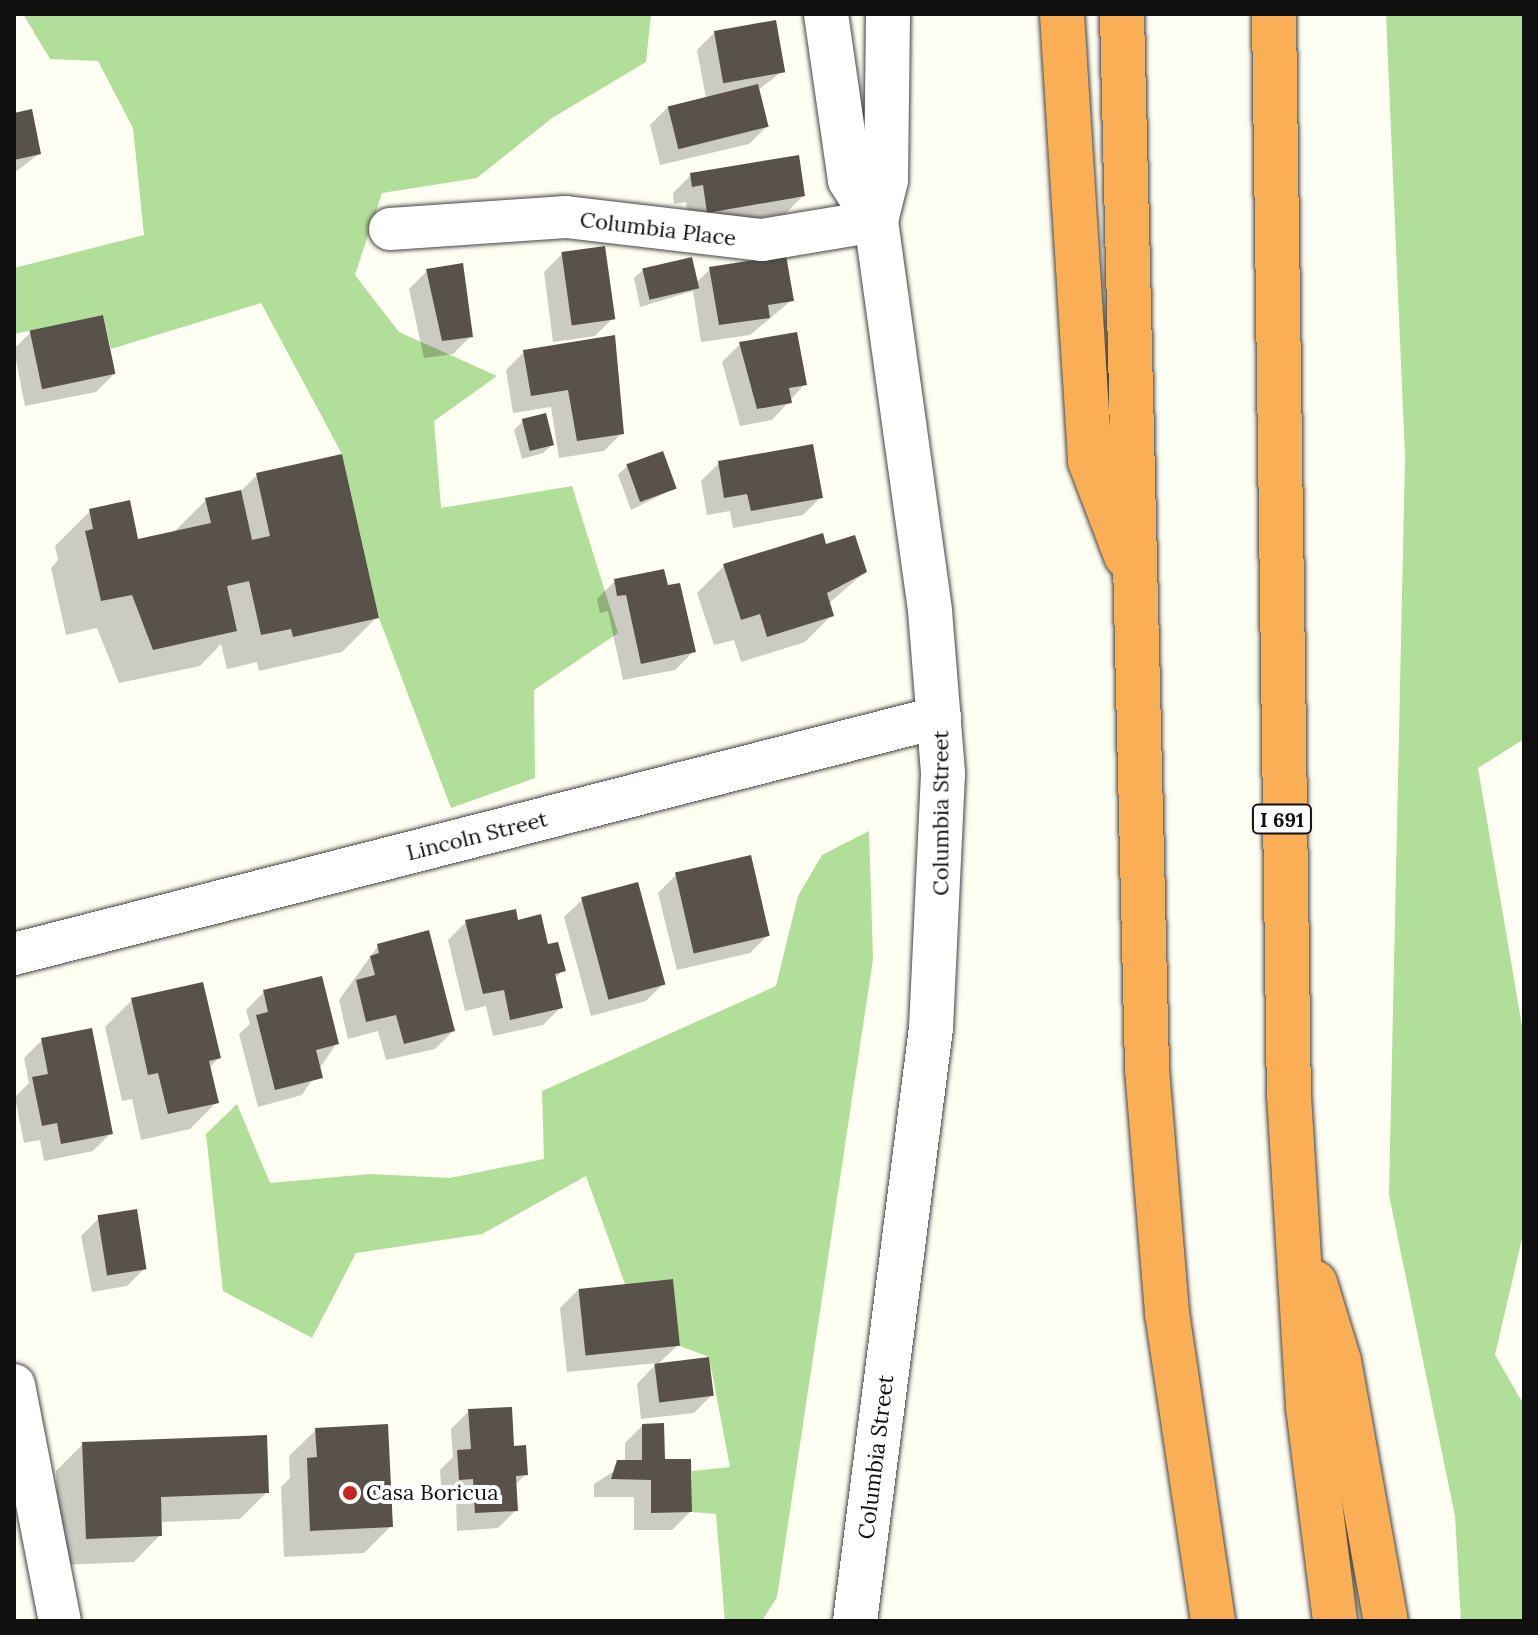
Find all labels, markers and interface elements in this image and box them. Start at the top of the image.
street label: Columbia Place [578,206,738,252]
street label: Columbia Street [928,730,954,896]
road number: I 691 [1250,803,1314,835]
street label: Lincoln Street [404,806,550,866]
street label: Columbia Street [853,1373,899,1541]
place label: Casa Boricua [366,1480,499,1506]
marker: Casa Boricua [341,1484,359,1502]

